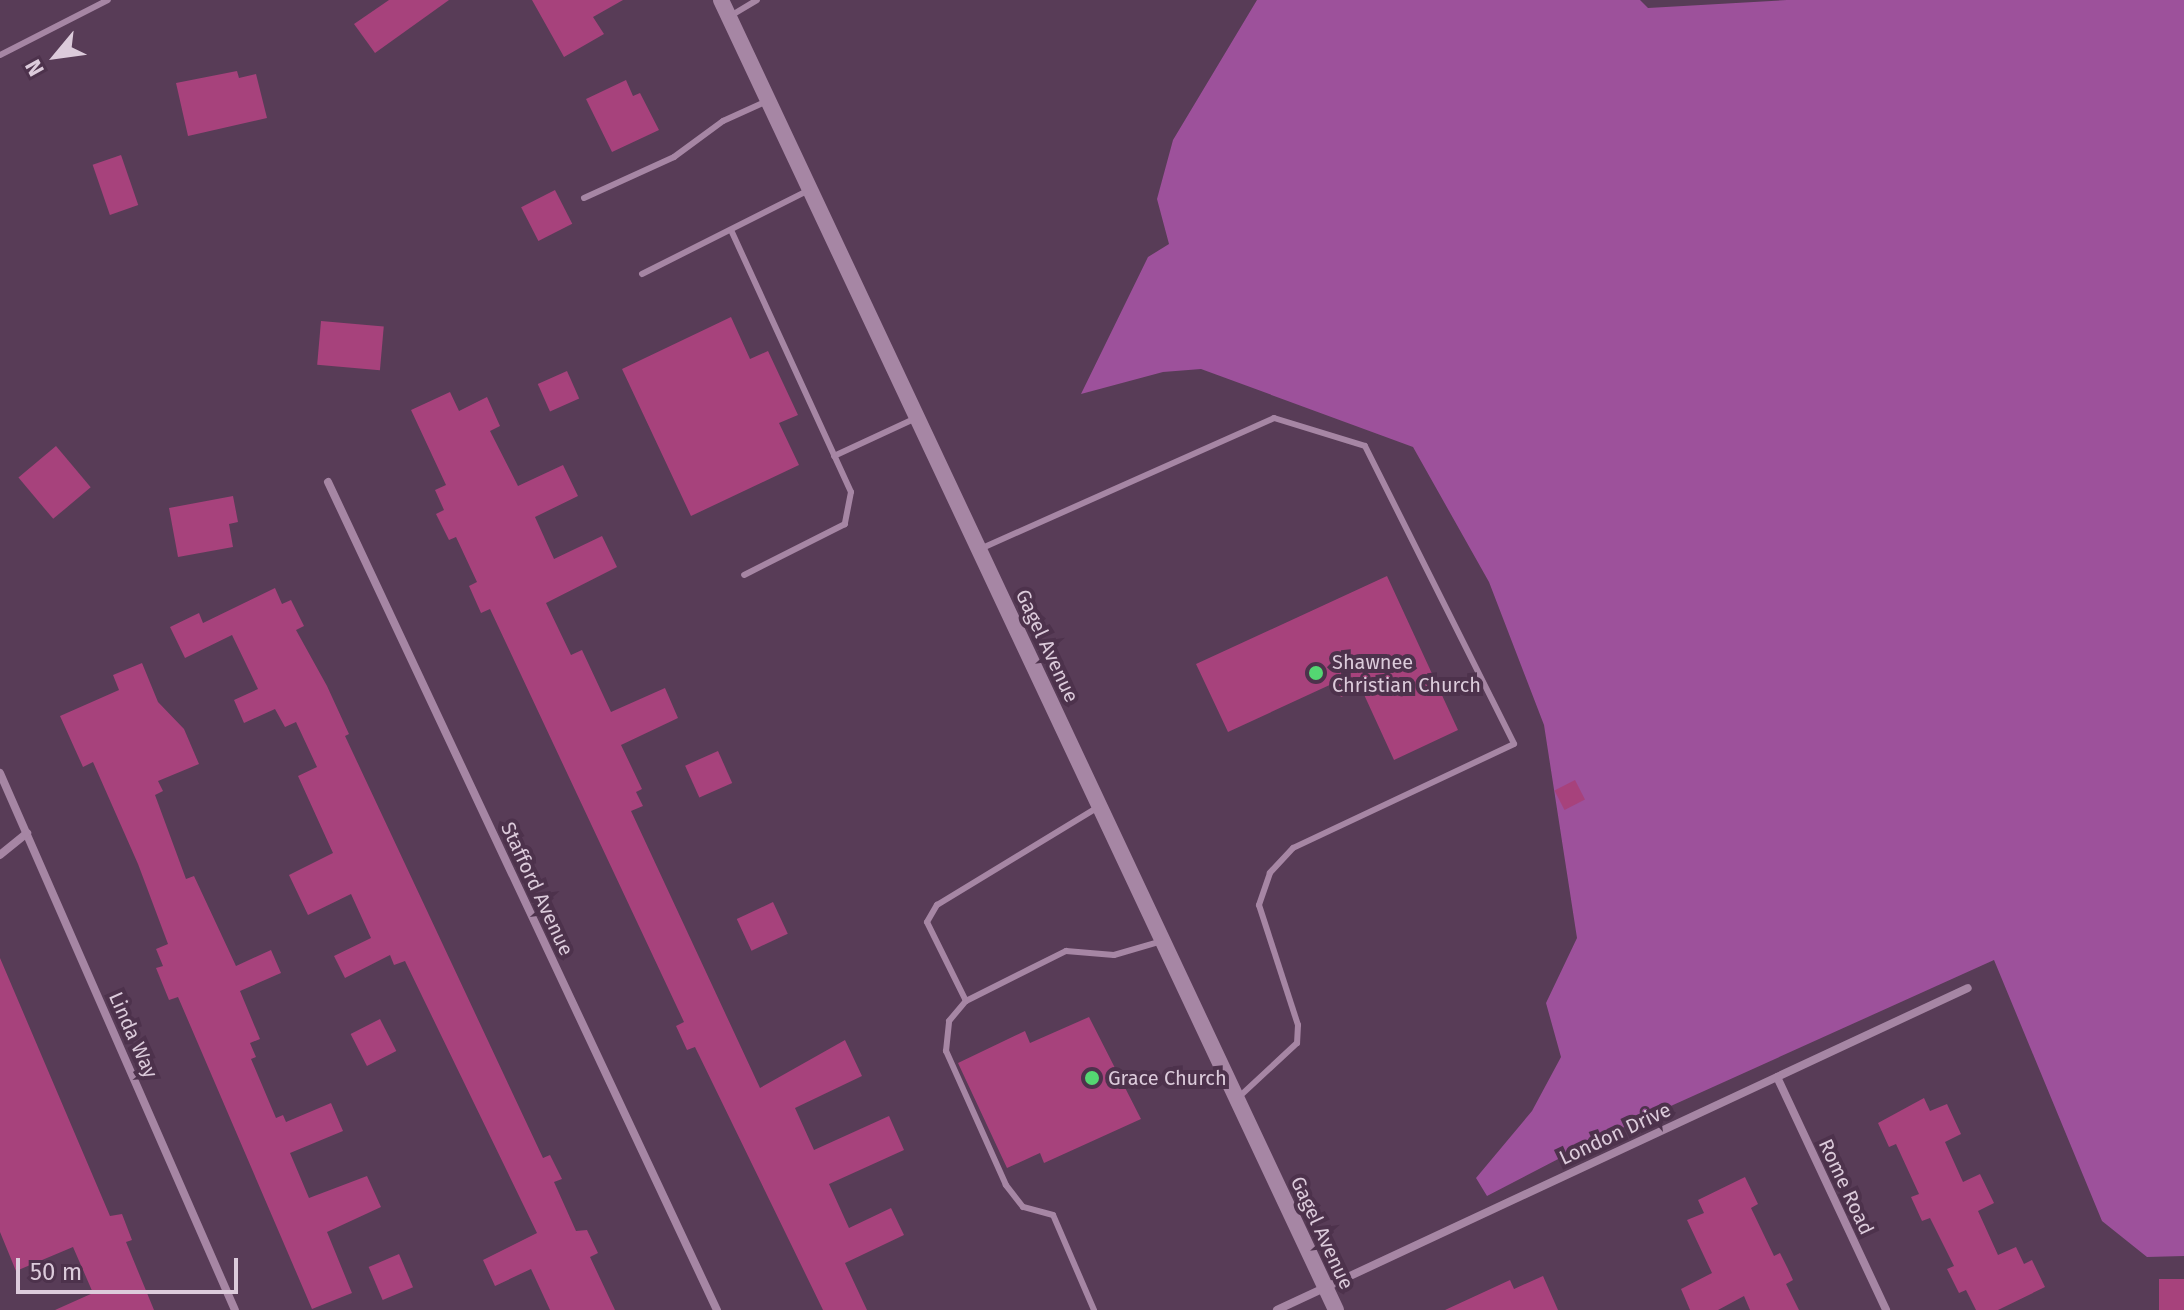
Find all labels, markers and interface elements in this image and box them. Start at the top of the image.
north arrow [16,16,96,96]
text: N [19,55,50,81]
street label: Gagel Avenue [1010,586,1084,706]
place label: Shawnee Christian Church [1332,650,1481,697]
marker: Shawnee Christian Church [1307,664,1325,682]
street label: Stafford Avenue [496,818,578,960]
street label: Linda Way [103,988,163,1082]
place label: Grace Church [1108,1066,1227,1090]
marker: Grace Church [1083,1069,1101,1087]
street label: London Drive [1555,1098,1675,1170]
street label: Rome Road [1813,1135,1879,1239]
street label: Gagel Avenue [1285,1173,1359,1293]
scale bar [20,1242,242,1292]
text: 50 m [30,1258,82,1286]

